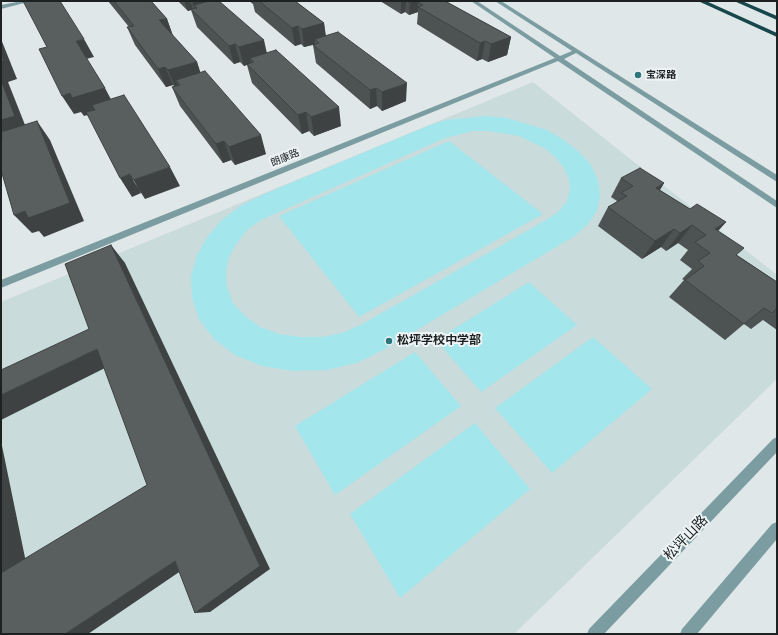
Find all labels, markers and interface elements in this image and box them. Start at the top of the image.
place label: 宝深路 [646,69,676,81]
marker: 宝深路 [633,70,643,80]
street label: 朗康路 [269,147,301,169]
place label: 松坪学校中学部 [397,334,481,348]
marker: 松坪学校中学部 [384,336,394,346]
street label: 松坪山路 [661,512,711,564]

